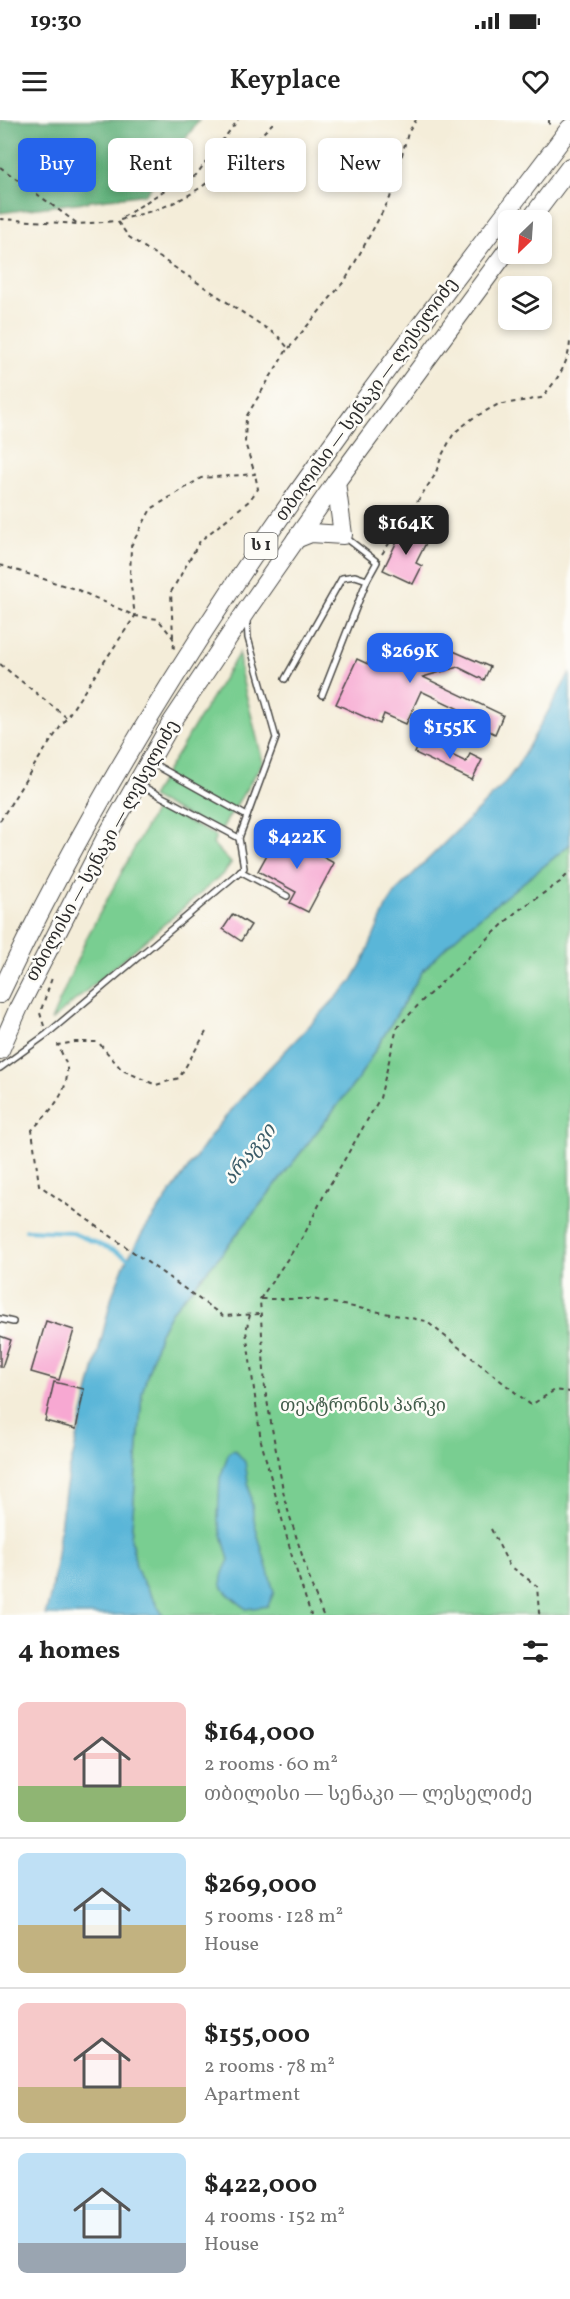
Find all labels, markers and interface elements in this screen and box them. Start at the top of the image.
text: 19:30 [30,6,82,37]
text: Keyplace [229,62,341,100]
icon: menu [18,65,51,98]
icon: heart [519,65,552,98]
chip: Buy [18,138,96,192]
chip: Rent [108,138,193,192]
chip: Filters [205,138,306,192]
chip: New [318,138,402,192]
north arrow [498,210,552,264]
map controls [498,210,552,330]
street label: თბილისი — სენაკი — ლესელიძე [270,273,464,527]
button: layers [498,276,552,330]
pin: $164K [364,505,448,556]
text: $164K [378,510,434,538]
road number: ს 1 [244,533,278,559]
pin: $269K [368,633,452,684]
text: $269K [381,638,439,666]
pin: $155K [408,709,492,760]
text: $155K [424,714,476,742]
street label: თბილისი — სენაკი — ლესელიძე [20,716,186,986]
pin: $422K [255,819,339,870]
text: $422K [268,824,326,852]
water label: არაგვი [217,1117,284,1192]
park label: თეატრონის პარკი [280,1394,446,1419]
text: 4 homes [18,1633,120,1669]
icon: filters [519,1635,552,1668]
text: $164,000 [204,1715,315,1751]
icon: home [66,1726,138,1798]
text: 2 rooms · 60 m² [204,1751,338,1779]
text: თბილისი — სენაკი — ლესელიძე [204,1781,533,1809]
text: $269,000 [204,1867,317,1903]
icon: home [66,1877,138,1949]
text: 5 rooms · 128 m² [204,1903,343,1931]
text: House [204,1931,259,1959]
text: $155,000 [204,2017,310,2053]
icon: home [66,2027,138,2099]
text: 2 rooms · 78 m² [204,2053,335,2081]
text: Apartment [204,2081,300,2109]
text: $422,000 [204,2167,317,2203]
icon: home [66,2177,138,2249]
text: 4 rooms · 152 m² [204,2203,345,2231]
text: House [204,2231,259,2259]

